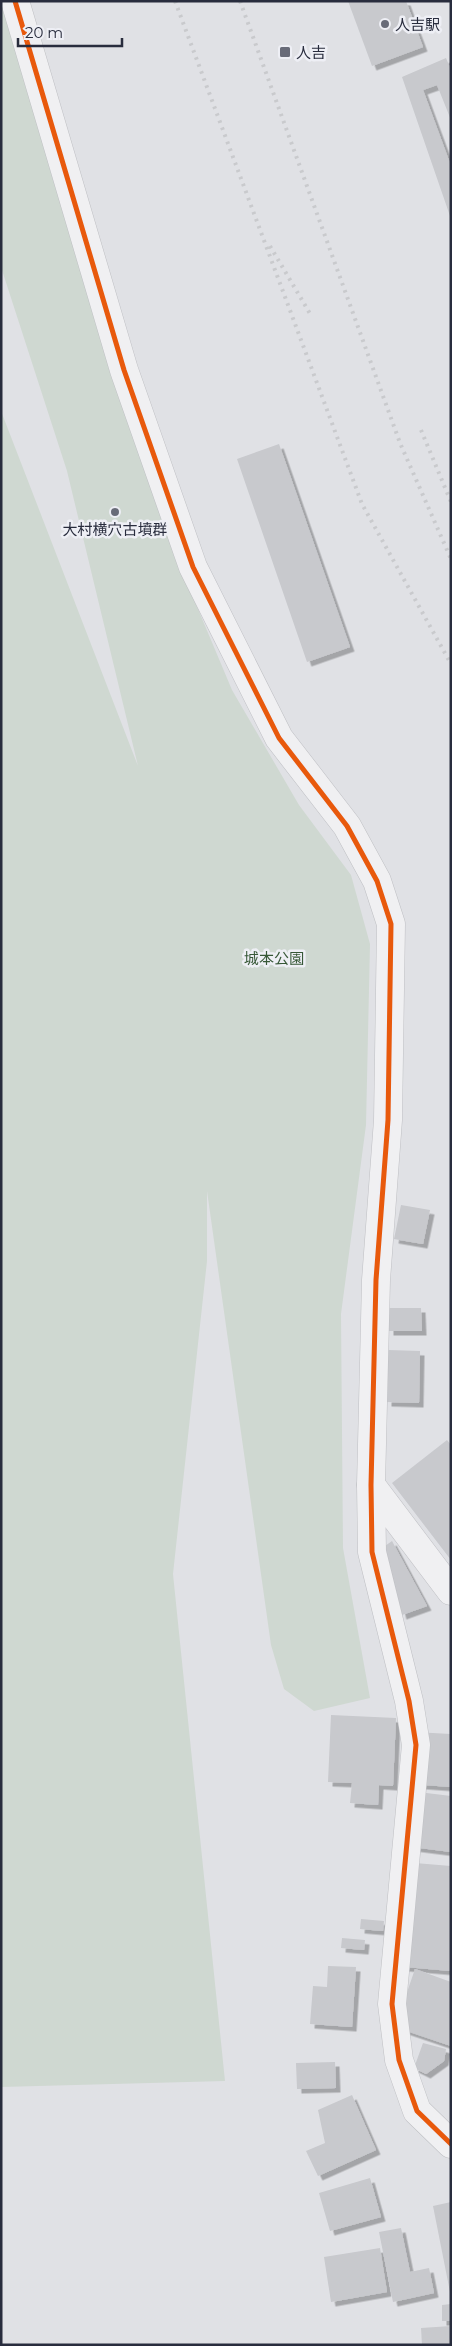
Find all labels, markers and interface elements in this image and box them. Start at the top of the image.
scale bar [18,15,121,47]
place label: 人吉駅 [395,15,440,34]
marker: 人吉駅 [379,18,391,30]
text: 20 m [25,23,63,42]
place label: 人吉 [296,43,326,62]
marker: 人吉 [278,45,292,59]
marker: 大村横穴古墳群 [109,506,121,518]
place label: 大村横穴古墳群 [62,520,168,539]
park label: 城本公園 [244,949,304,968]

